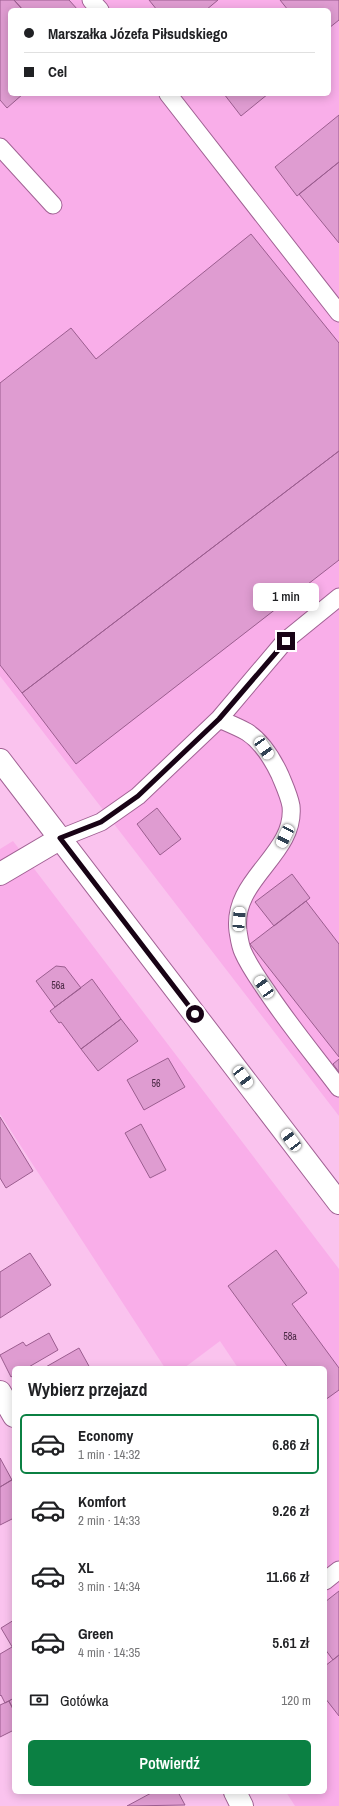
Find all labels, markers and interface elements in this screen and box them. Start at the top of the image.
text: Marszałka Józefa Piłsudskiego [48,23,228,44]
text: Cel [48,61,67,82]
callout: 1 min [253,583,319,611]
text: 1 min [272,588,300,605]
route end [277,632,295,650]
car [252,735,276,761]
car [274,823,296,849]
car [232,907,246,931]
car [252,974,276,1000]
house number: 56a [51,979,65,992]
route start [186,1005,204,1023]
car [231,1064,255,1090]
house number: 56 [151,1077,161,1090]
car [279,1127,303,1153]
house number: 58a [283,1330,297,1343]
text: Wybierz przejazd [28,1377,148,1402]
text: Economy [78,1425,133,1446]
icon: car [30,1426,66,1462]
text: 6.86 zł [272,1434,309,1455]
text: 1 min · 14:32 [78,1446,140,1463]
text: Komfort [78,1491,126,1512]
icon: car [30,1492,66,1528]
text: 9.26 zł [272,1500,309,1521]
text: 2 min · 14:33 [78,1512,140,1529]
text: XL [78,1557,94,1578]
icon: car [30,1558,66,1594]
text: 11.66 zł [266,1566,309,1587]
text: 3 min · 14:34 [78,1578,140,1595]
text: Green [78,1623,114,1644]
icon: car [30,1624,66,1660]
text: 5.61 zł [272,1632,309,1653]
text: 4 min · 14:35 [78,1644,140,1661]
icon: cash [28,1689,50,1711]
text: Gotówka [60,1690,109,1711]
text: 120 m [281,1692,311,1709]
button: Potwierdź [28,1740,311,1786]

